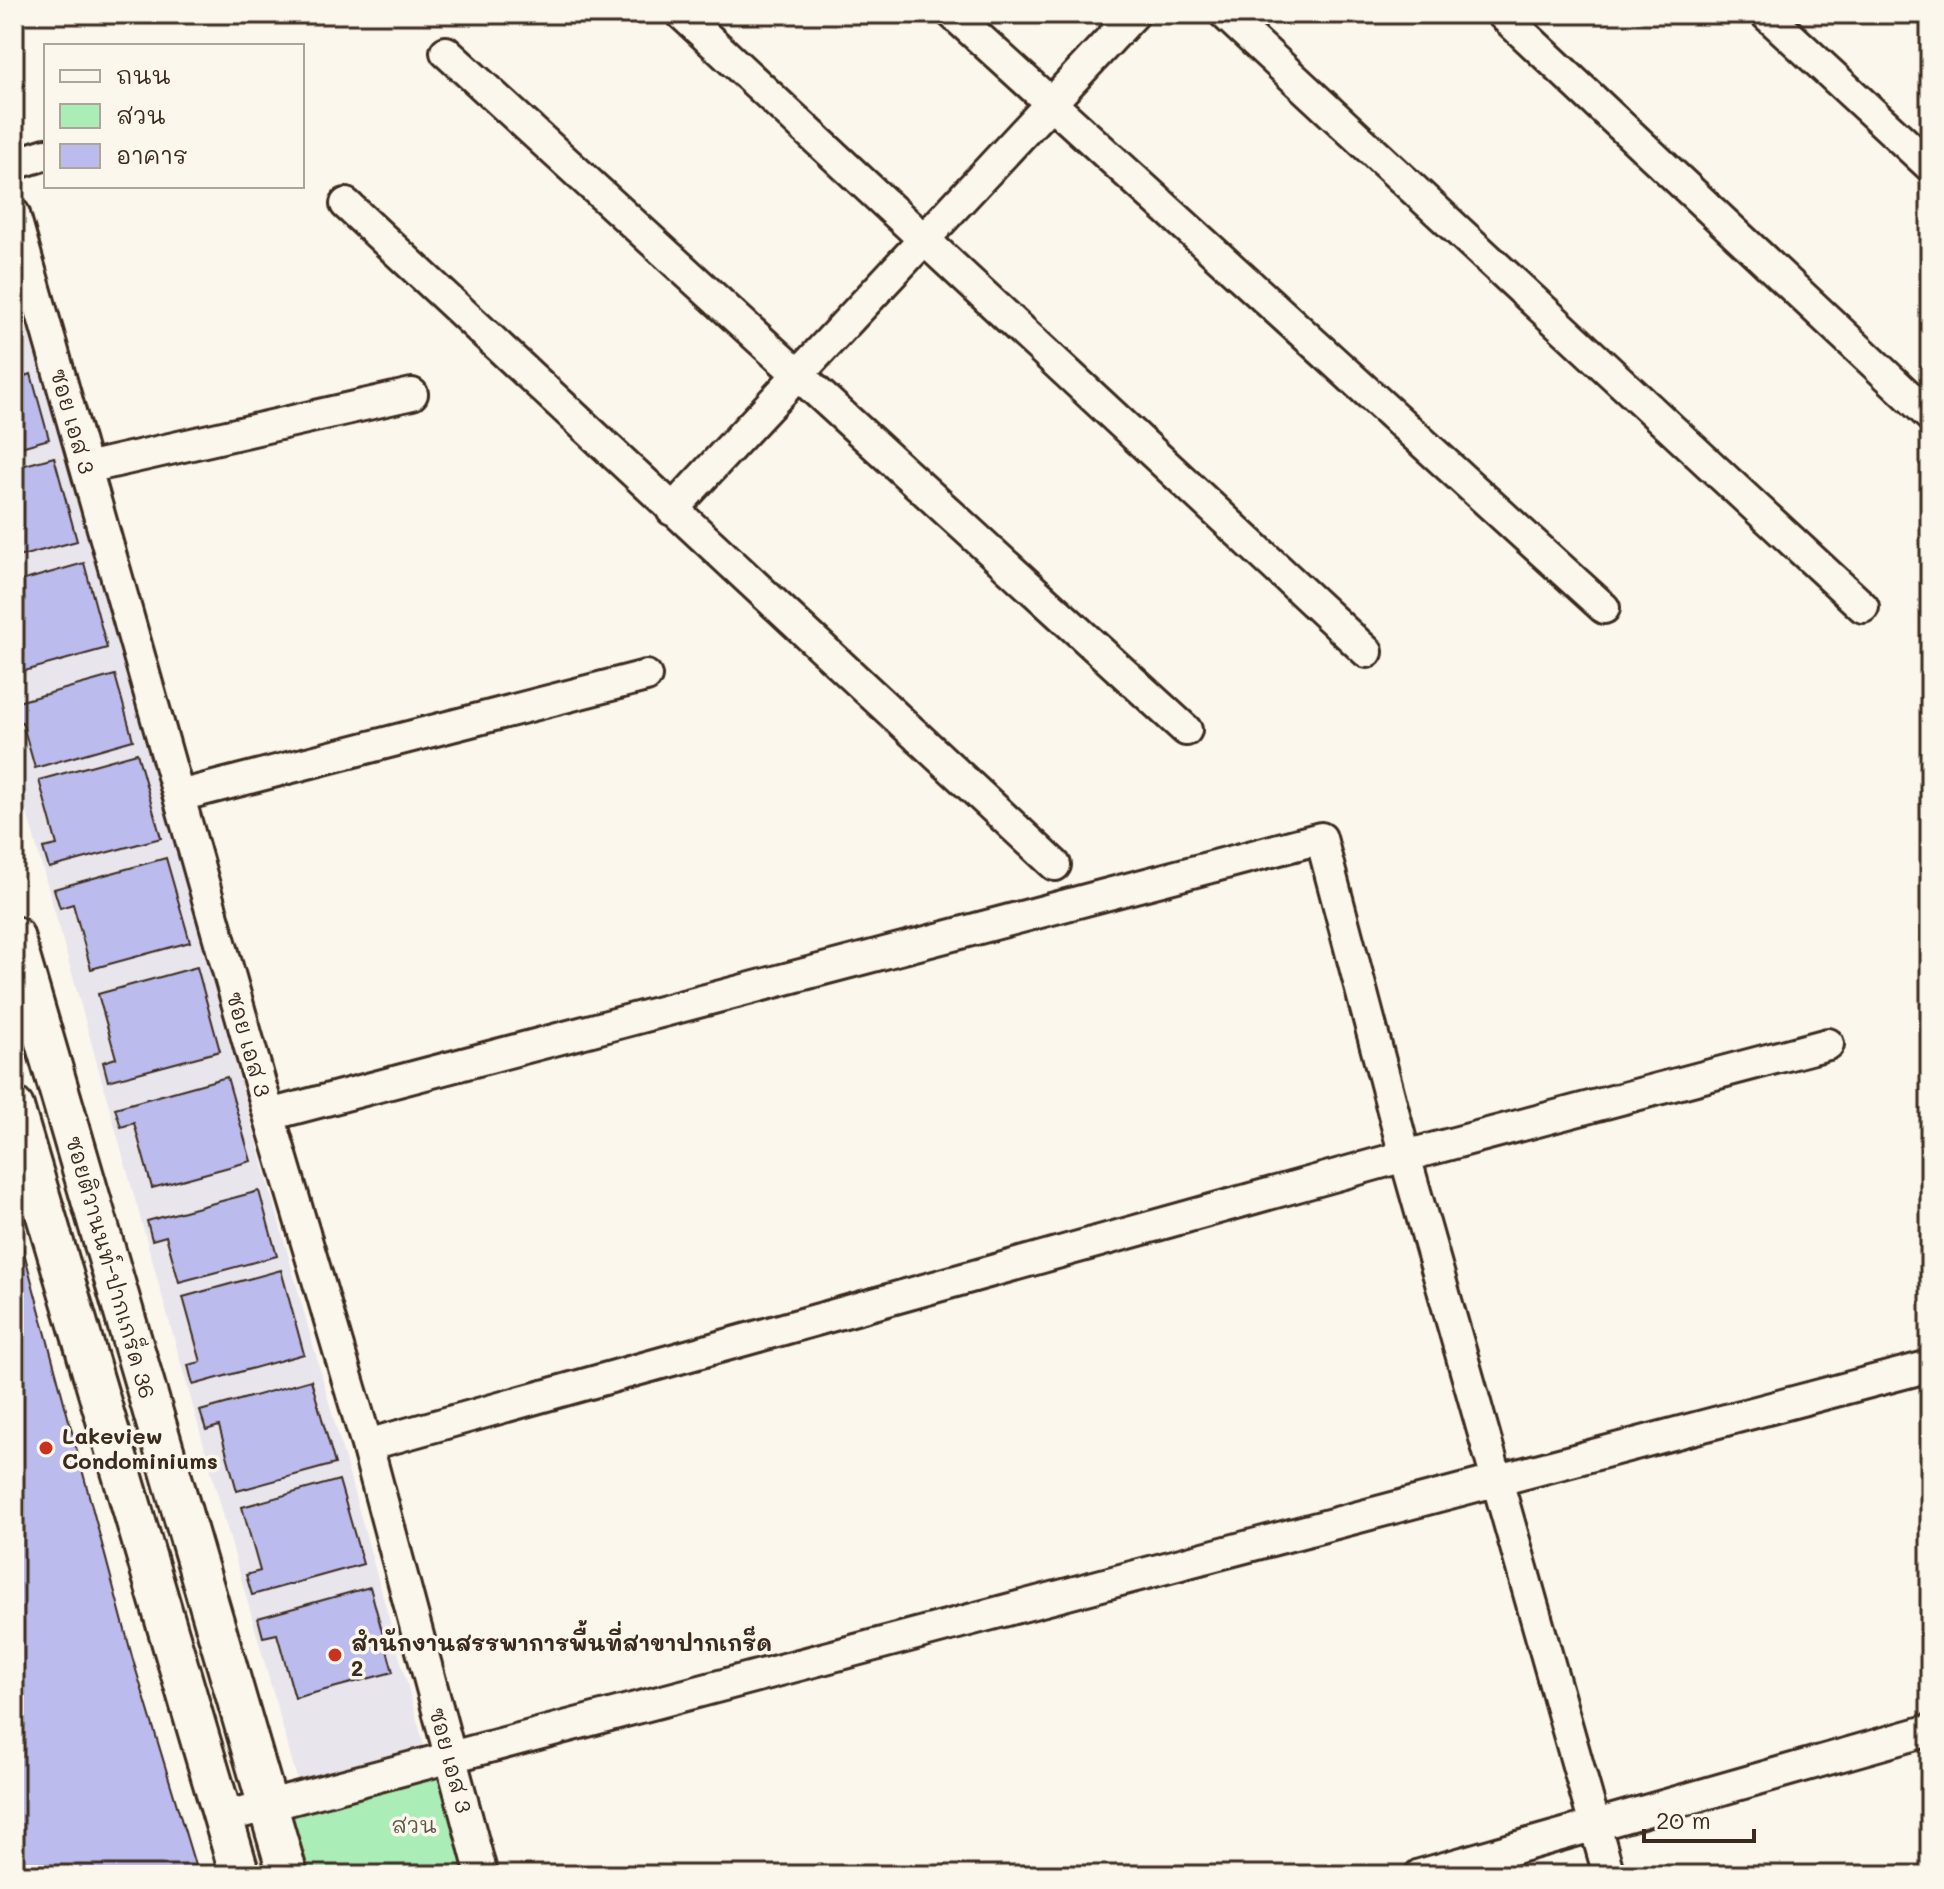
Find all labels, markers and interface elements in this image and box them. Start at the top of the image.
legend [44,44,304,188]
text: ถนน [116,59,170,90]
text: สวน [116,99,166,130]
text: อาคาร [116,139,188,170]
street label: ซอย เอส 3 [44,365,102,477]
street label: ซอย เอส 3 [220,988,278,1100]
street label: ซอยติวานนท์-ปากเกร็ด 36 [60,1132,164,1402]
place label: Lakeview Condominiums [62,1421,218,1475]
marker: Lakeview Condominiums [37,1439,55,1457]
place label: สำนักงานสรรพาการพื้นที่สาขาปากเกร็ด 2 [351,1619,772,1682]
marker: สำนักงานสรรพาการพื้นที่สาขาปากเกร็ด 2 [326,1646,344,1664]
street label: ซอย เอส 3 [423,1704,479,1816]
scale bar [1644,1793,1754,1843]
text: 20 m [1656,1804,1711,1835]
park label: สวน [391,1810,437,1839]

